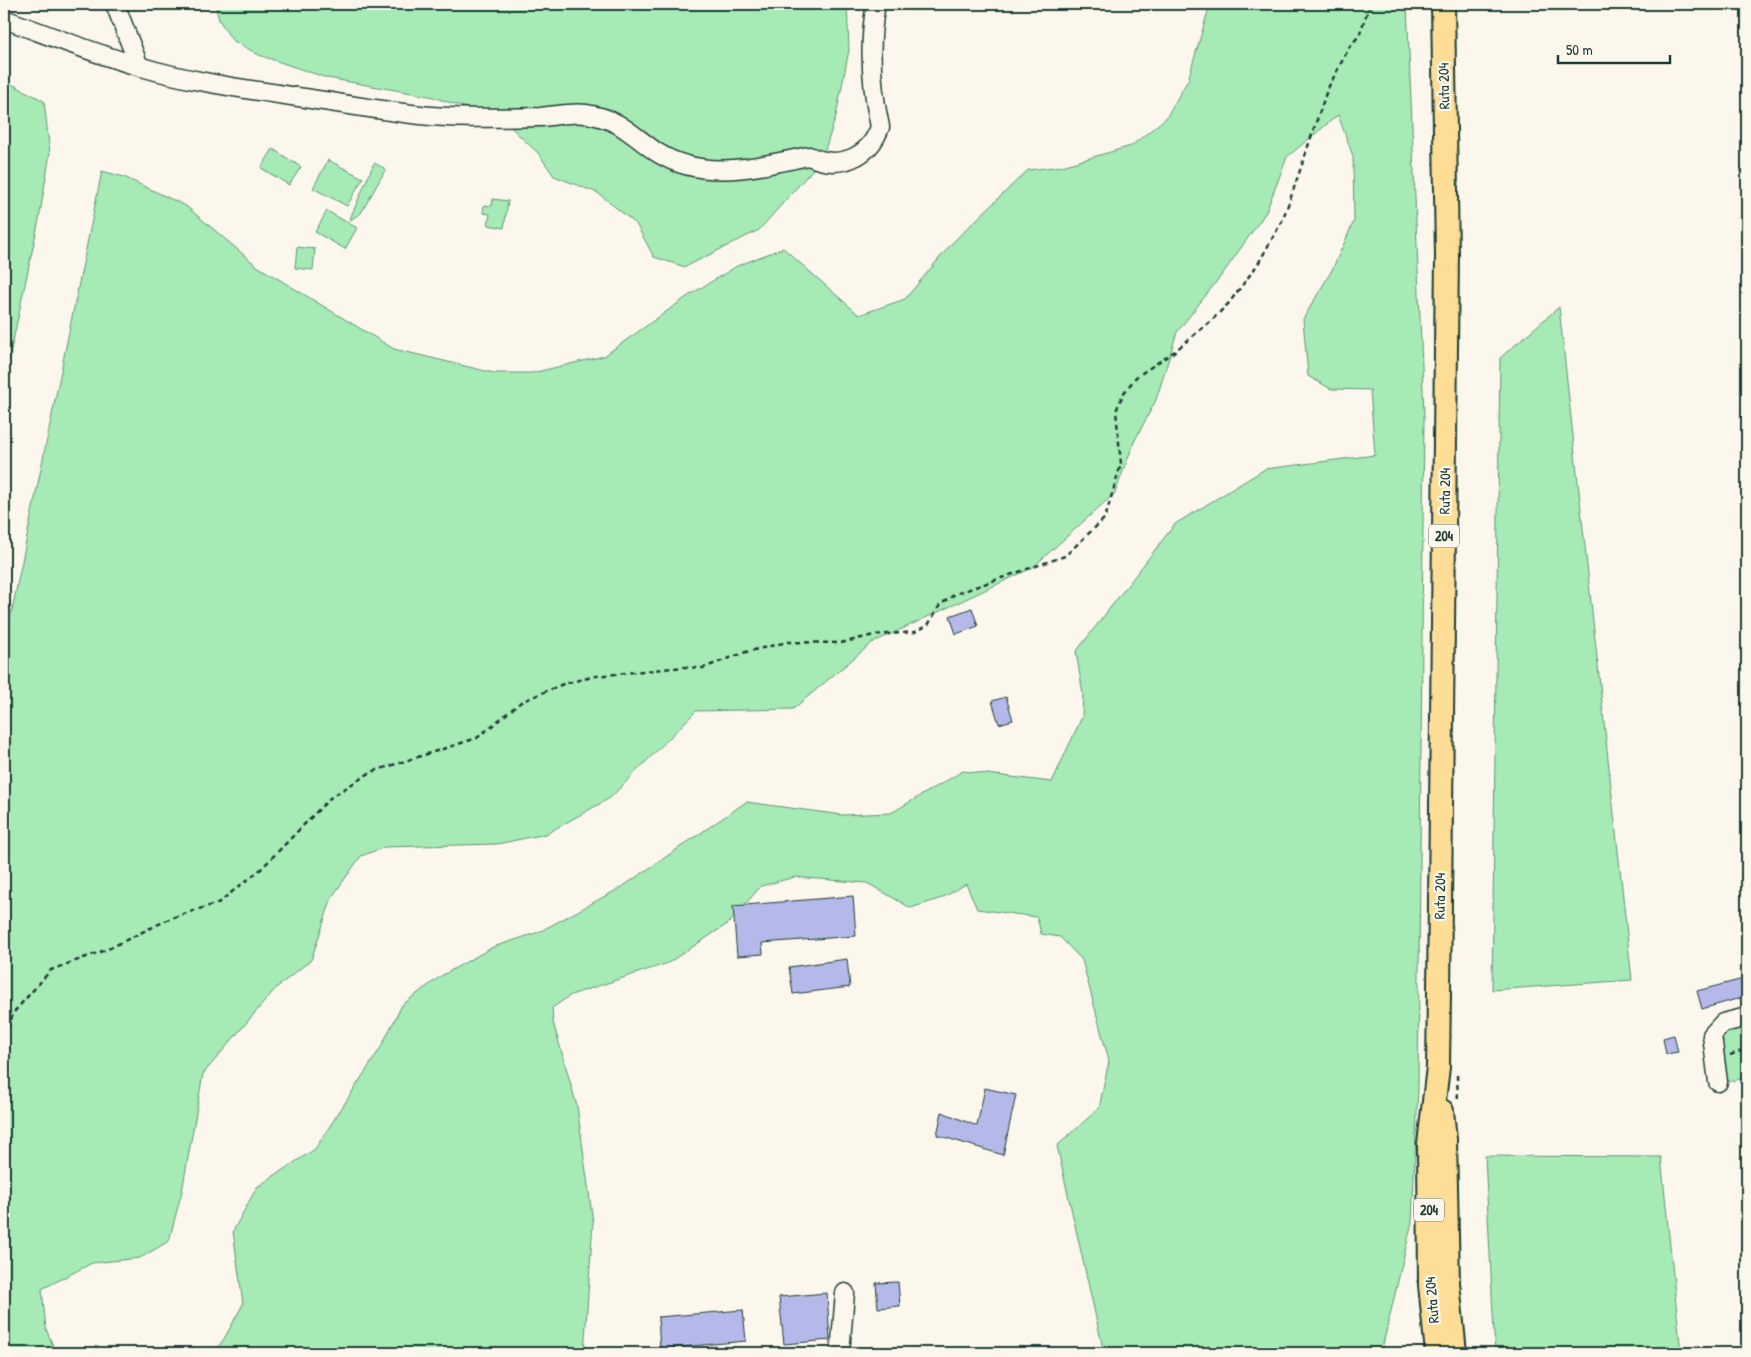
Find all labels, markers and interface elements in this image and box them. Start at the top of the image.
scale bar [1558,32,1671,64]
text: 50 m [1566,39,1593,60]
street label: Ruta 204 [1433,62,1454,110]
street label: Ruta 204 [1434,467,1455,515]
road number: 204 [1429,524,1459,548]
street label: Ruta 204 [1429,872,1450,920]
road number: 204 [1414,1198,1444,1222]
street label: Ruta 204 [1419,1276,1444,1324]

